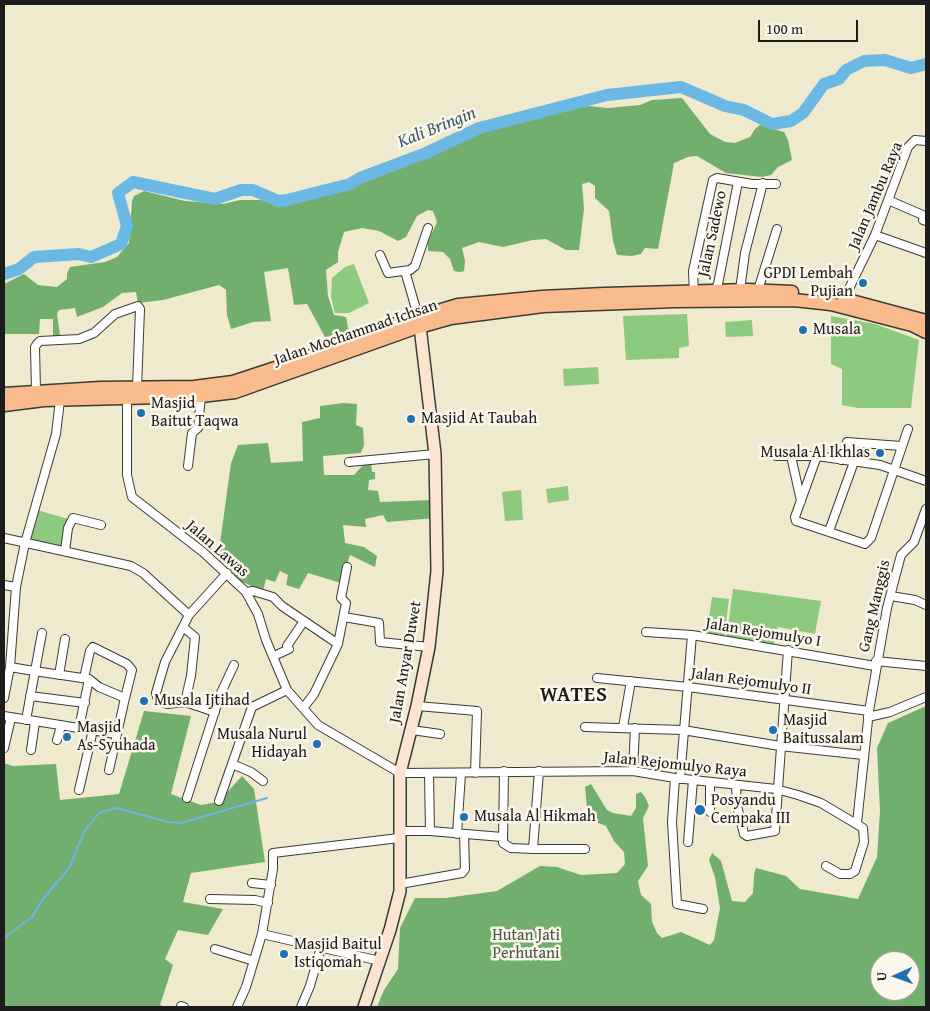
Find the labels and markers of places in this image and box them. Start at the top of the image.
place label: GPDI Lembah Pujian [764,264,853,302]
marker: GPDI Lembah Pujian [857,277,869,289]
place label: Musala [813,320,861,340]
marker: Musala [797,324,809,336]
place label: Masjid Baitut Taqwa [151,394,239,432]
marker: Masjid Baitut Taqwa [135,407,147,419]
place label: Masjid At Taubah [421,409,537,429]
marker: Masjid At Taubah [405,413,417,425]
place label: Musala Al Ikhlas [761,443,870,463]
marker: Musala Al Ikhlas [874,447,886,459]
place label: Musala Ijtihad [154,691,250,711]
marker: Musala Ijtihad [138,695,150,707]
place label: Masjid Baitussalam [783,711,864,749]
place label: Masjid As-Syuhada [77,718,156,756]
marker: Masjid Baitussalam [767,724,779,736]
place label: Musala Nurul Hidayah [217,725,307,763]
marker: Masjid As-Syuhada [61,731,73,743]
marker: Musala Nurul Hidayah [311,738,323,750]
place label: Posyandu Cempaka III [711,791,790,829]
marker: Posyandu Cempaka III [693,803,707,817]
place label: Musala Al Hikmah [474,807,596,827]
marker: Musala Al Hikmah [458,811,470,823]
place label: Masjid Baitul Istiqomah [294,935,382,973]
marker: Masjid Baitul Istiqomah [278,948,290,960]

